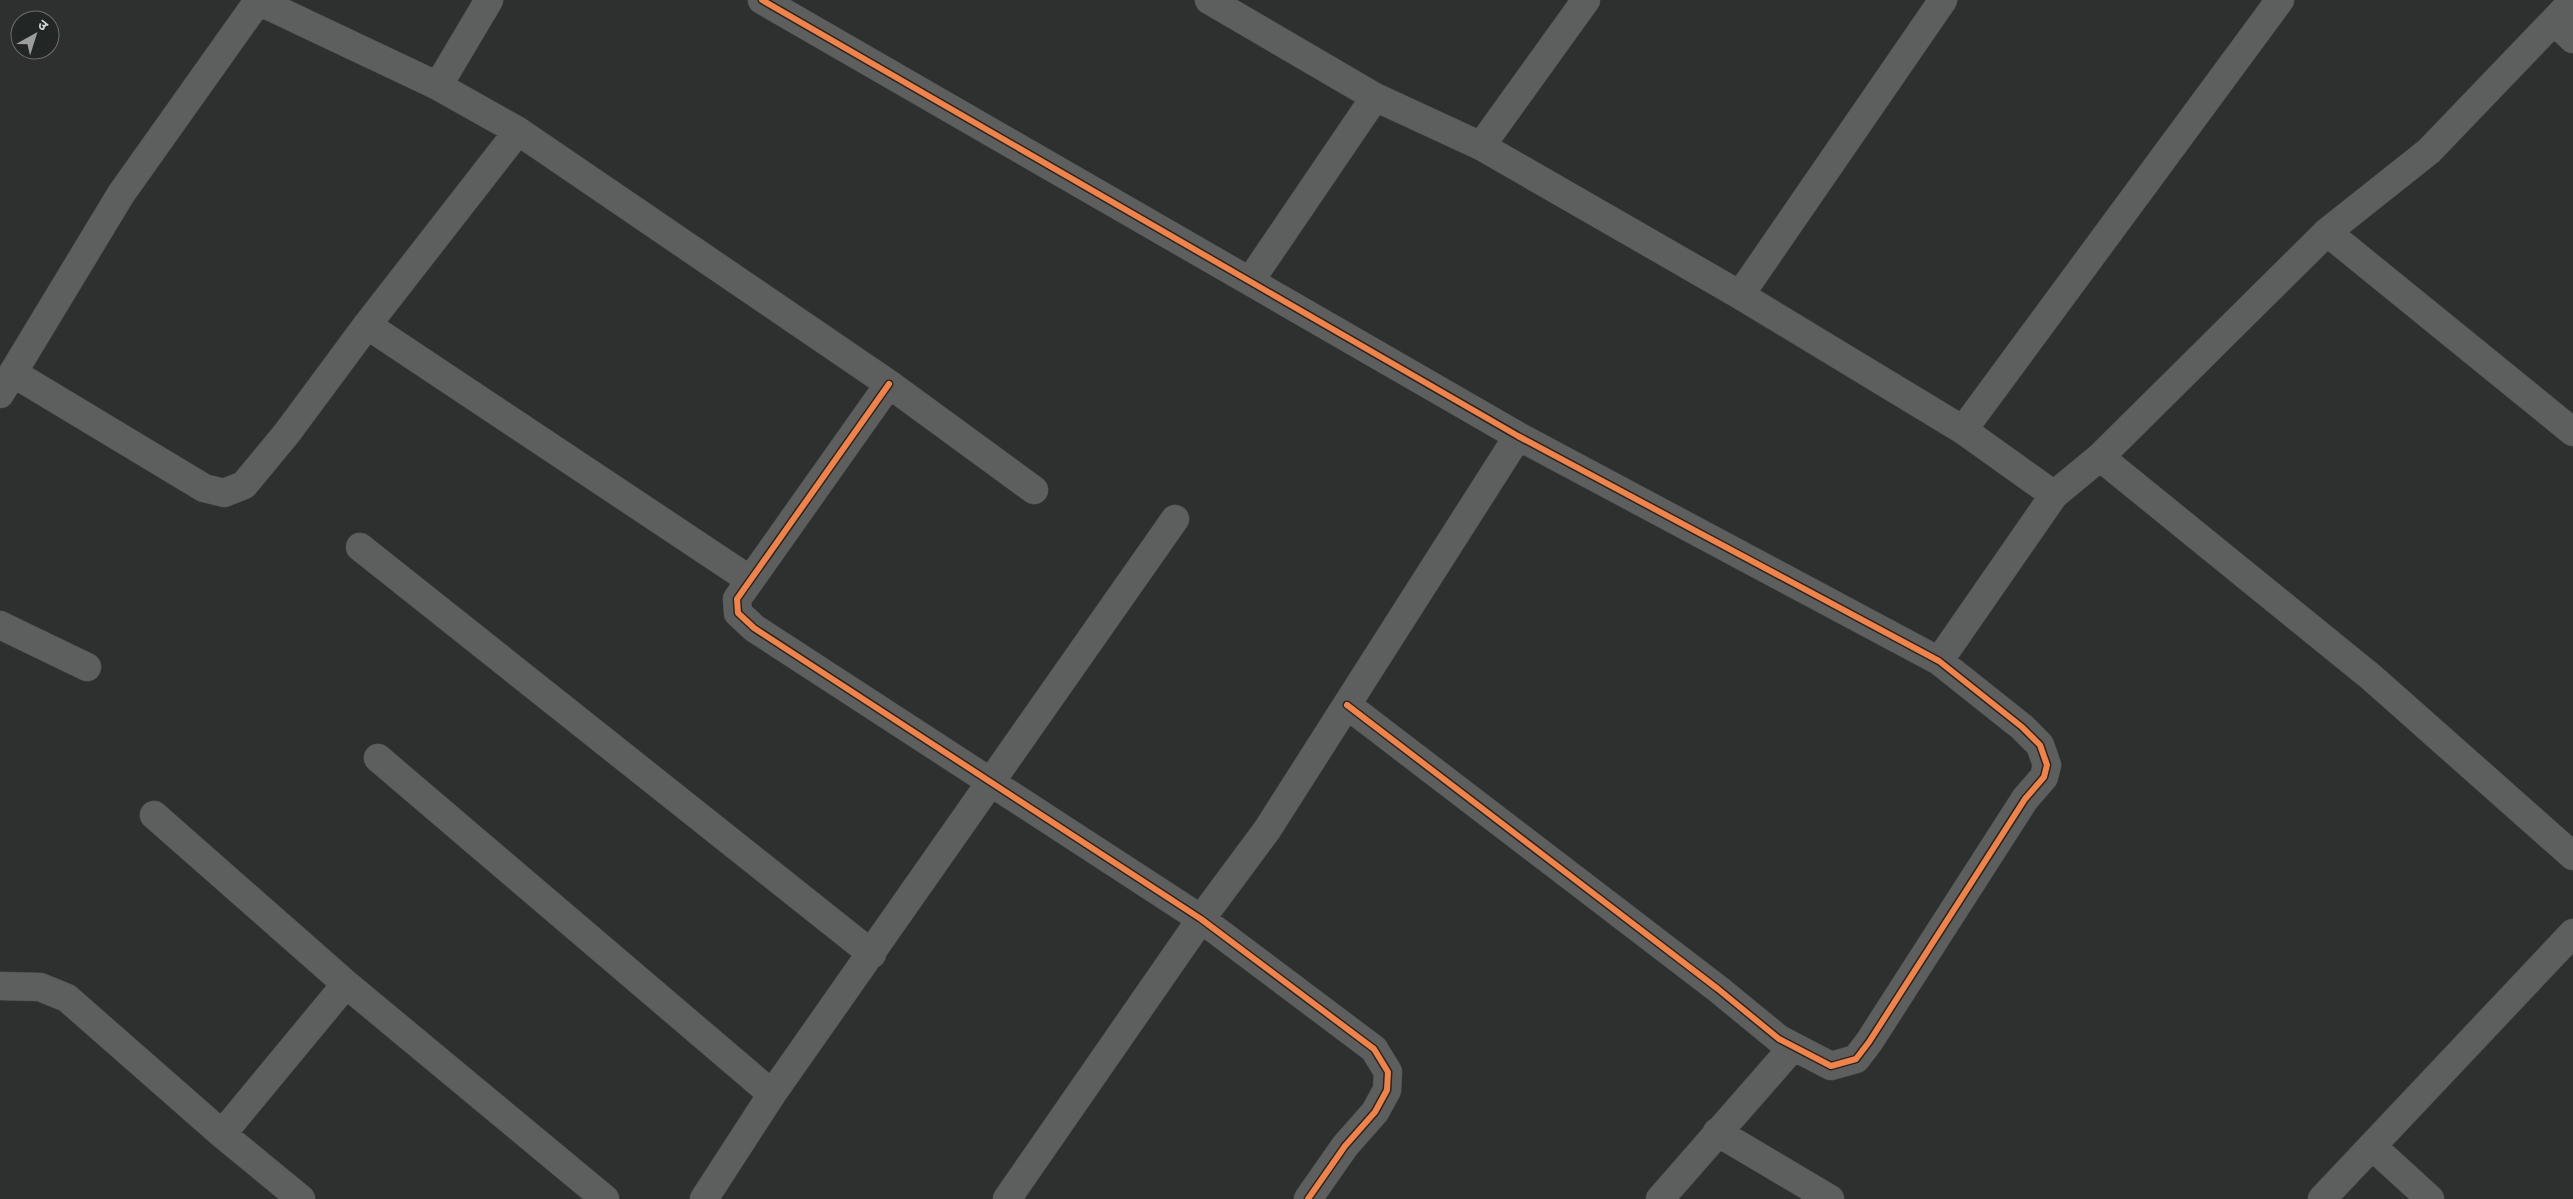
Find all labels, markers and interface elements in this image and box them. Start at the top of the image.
north arrow [10,10,60,60]
text: उ [34,15,53,35]

